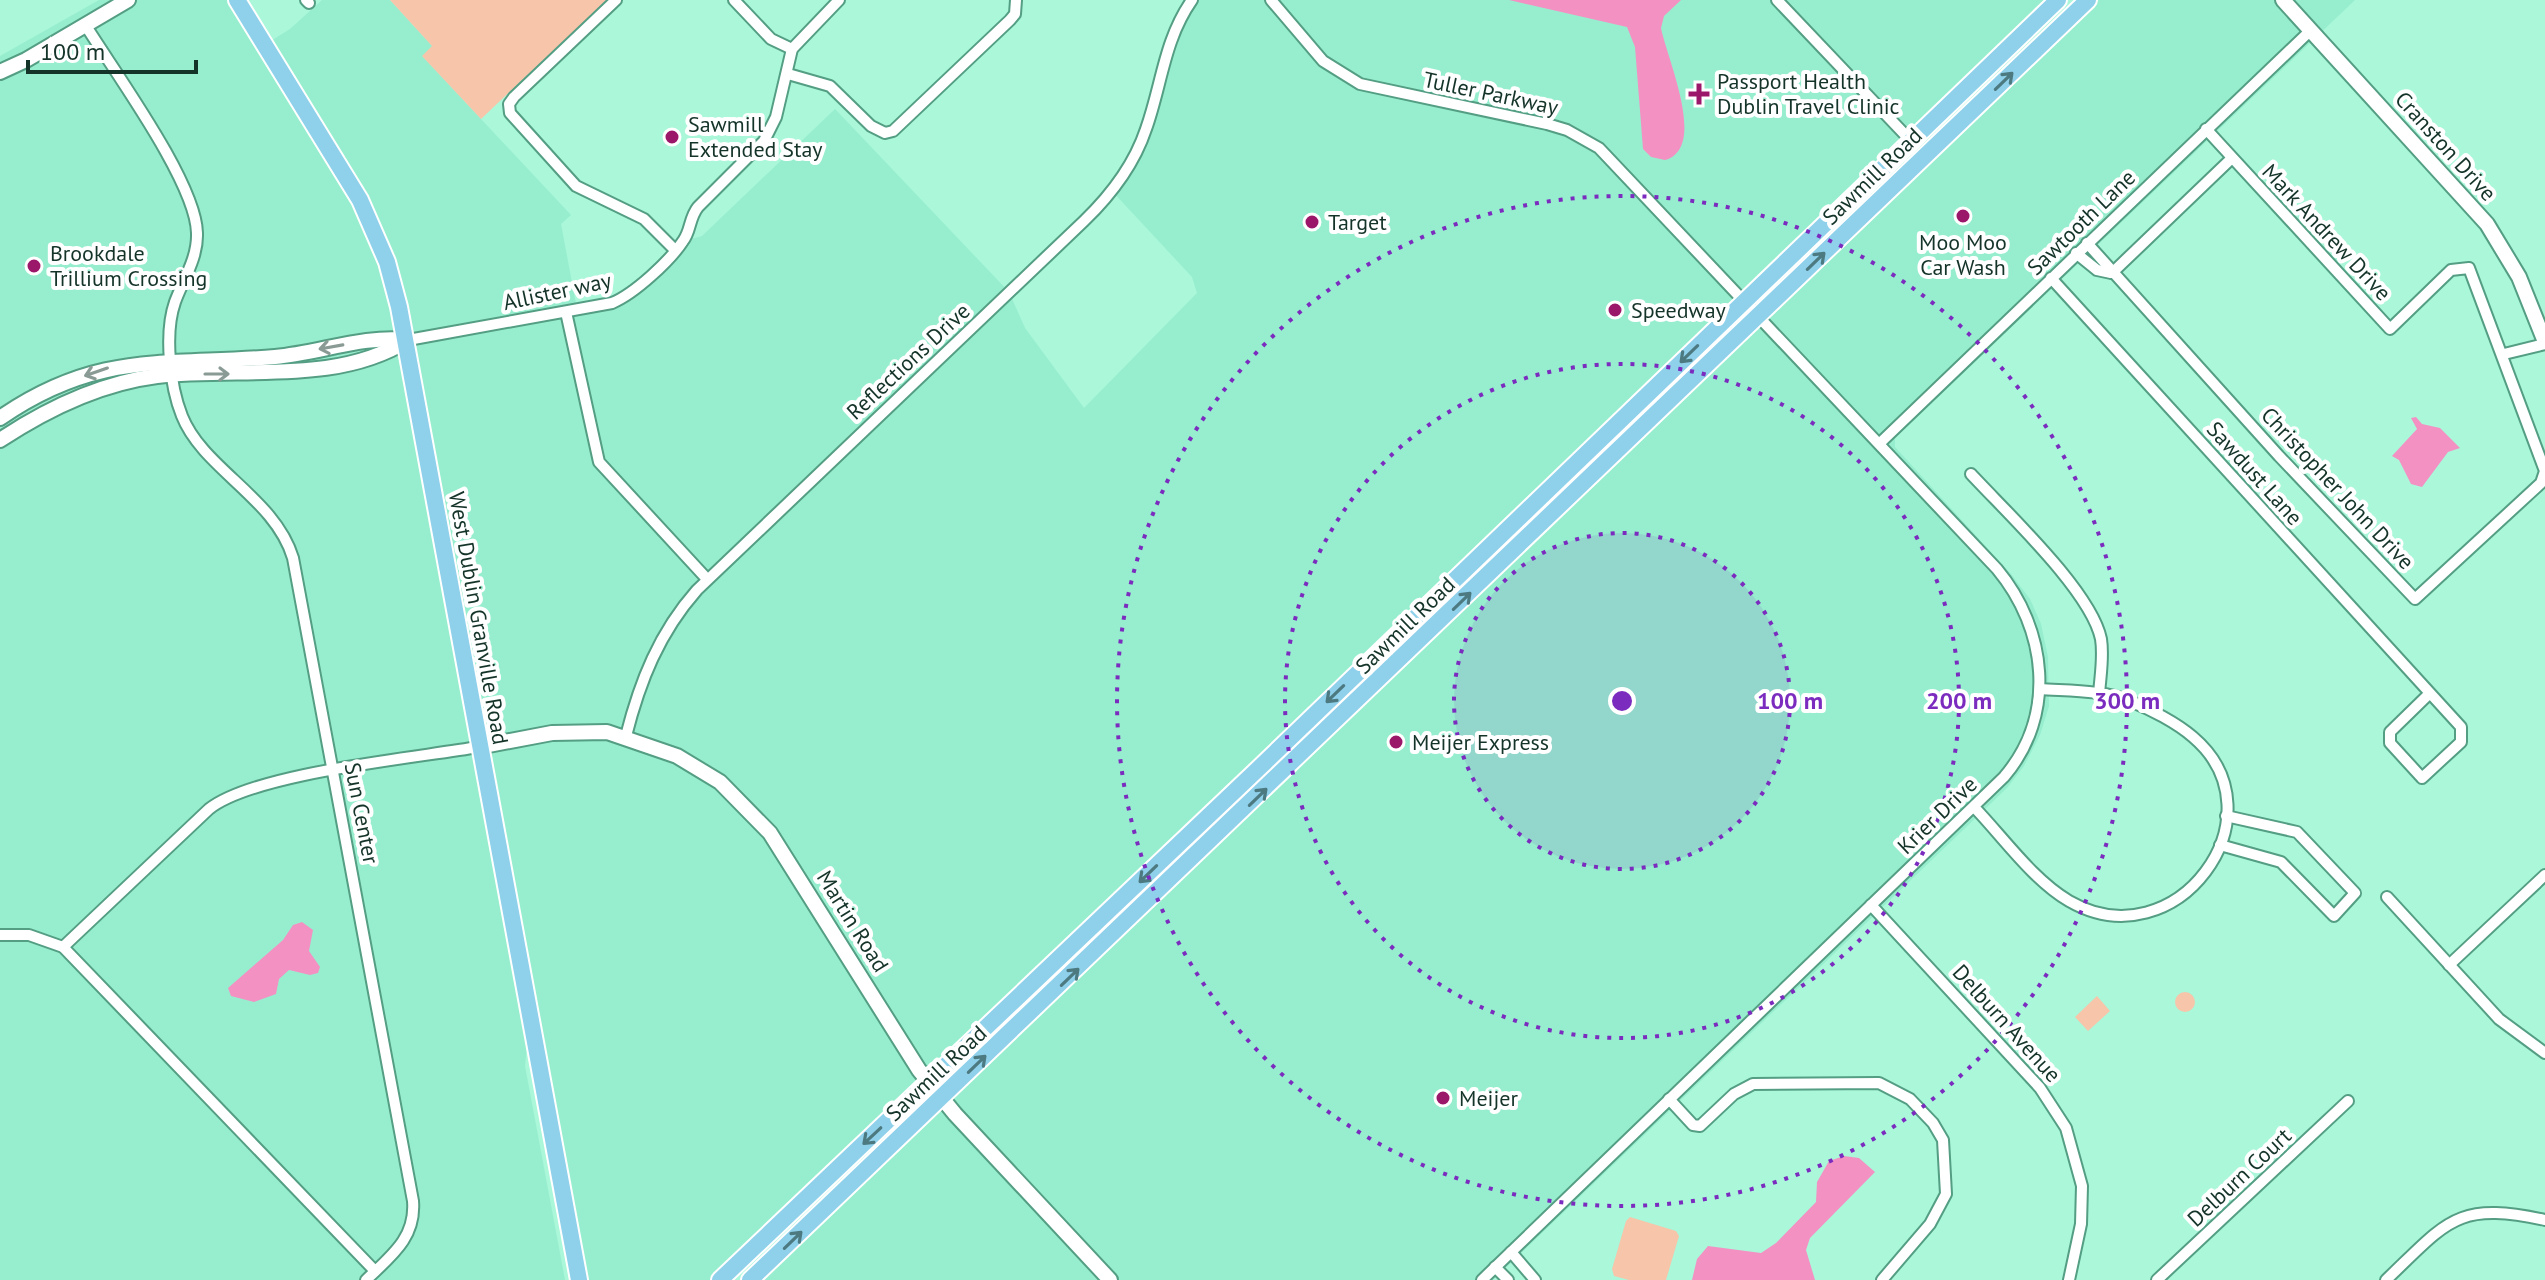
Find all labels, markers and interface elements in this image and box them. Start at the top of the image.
scale bar [28,24,196,74]
text: 100 m [40,36,105,67]
street label: Tuller Parkway [1421,65,1562,121]
place label: Passport Health Dublin Travel Clinic [1717,67,1900,120]
one-way arrow [1994,72,2013,91]
marker: Passport Health Dublin Travel Clinic [1688,83,1710,105]
street label: Cranston Drive [2389,85,2503,207]
place label: Sawmill Extended Stay [688,110,823,163]
street label: Sawmill Road [1816,122,1928,230]
marker: Sawmill Extended Stay [663,128,681,146]
street label: Mark Andrew Drive [2256,158,2398,306]
street label: Sawtooth Lane [2021,163,2141,281]
marker: Moo Moo Car Wash [1954,207,1972,225]
place label: Target [1328,208,1387,236]
marker: Target [1303,213,1321,231]
place label: Moo Moo Car Wash [1919,228,2007,281]
place label: Brookdale Trillium Crossing [50,239,207,292]
one-way arrow [1806,251,1826,270]
marker: Brookdale Trillium Crossing [25,257,43,275]
street label: Allister way [500,266,614,316]
place label: Speedway [1631,296,1727,324]
street label: Reflections Drive [840,297,976,425]
marker: Speedway [1606,301,1624,319]
one-way arrow [319,341,344,356]
one-way arrow [1680,344,1699,363]
one-way arrow [83,366,108,381]
one-way arrow [203,366,230,382]
street label: Christopher John Drive [2255,401,2421,575]
street label: Sawdust Lane [2201,415,2309,531]
street label: West Dublin Granville Road [443,489,515,747]
street label: Sawmill Road [1349,571,1461,679]
one-way arrow [1452,592,1472,611]
one-way arrow [1326,684,1345,703]
text: 100 m [1757,685,1823,716]
text: 200 m [1926,685,1992,716]
text: 300 m [2094,685,2160,716]
centre of rings [1608,687,1636,715]
place label: Meijer Express [1412,728,1549,756]
marker: Meijer Express [1387,733,1405,751]
street label: Sun Center [338,760,386,866]
street label: Krier Drive [1891,770,1983,860]
one-way arrow [1248,788,1267,807]
street label: Martin Road [811,865,895,977]
one-way arrow [1138,865,1158,884]
street label: Delburn Avenue [1947,958,2067,1088]
one-way arrow [1060,967,1080,986]
street label: Sawmill Road [880,1019,992,1127]
one-way arrow [967,1055,987,1074]
place label: Meijer [1459,1084,1519,1112]
marker: Meijer [1434,1089,1452,1107]
street label: Delburn Court [2181,1121,2297,1232]
one-way arrow [863,1126,882,1145]
one-way arrow [782,1231,802,1249]

